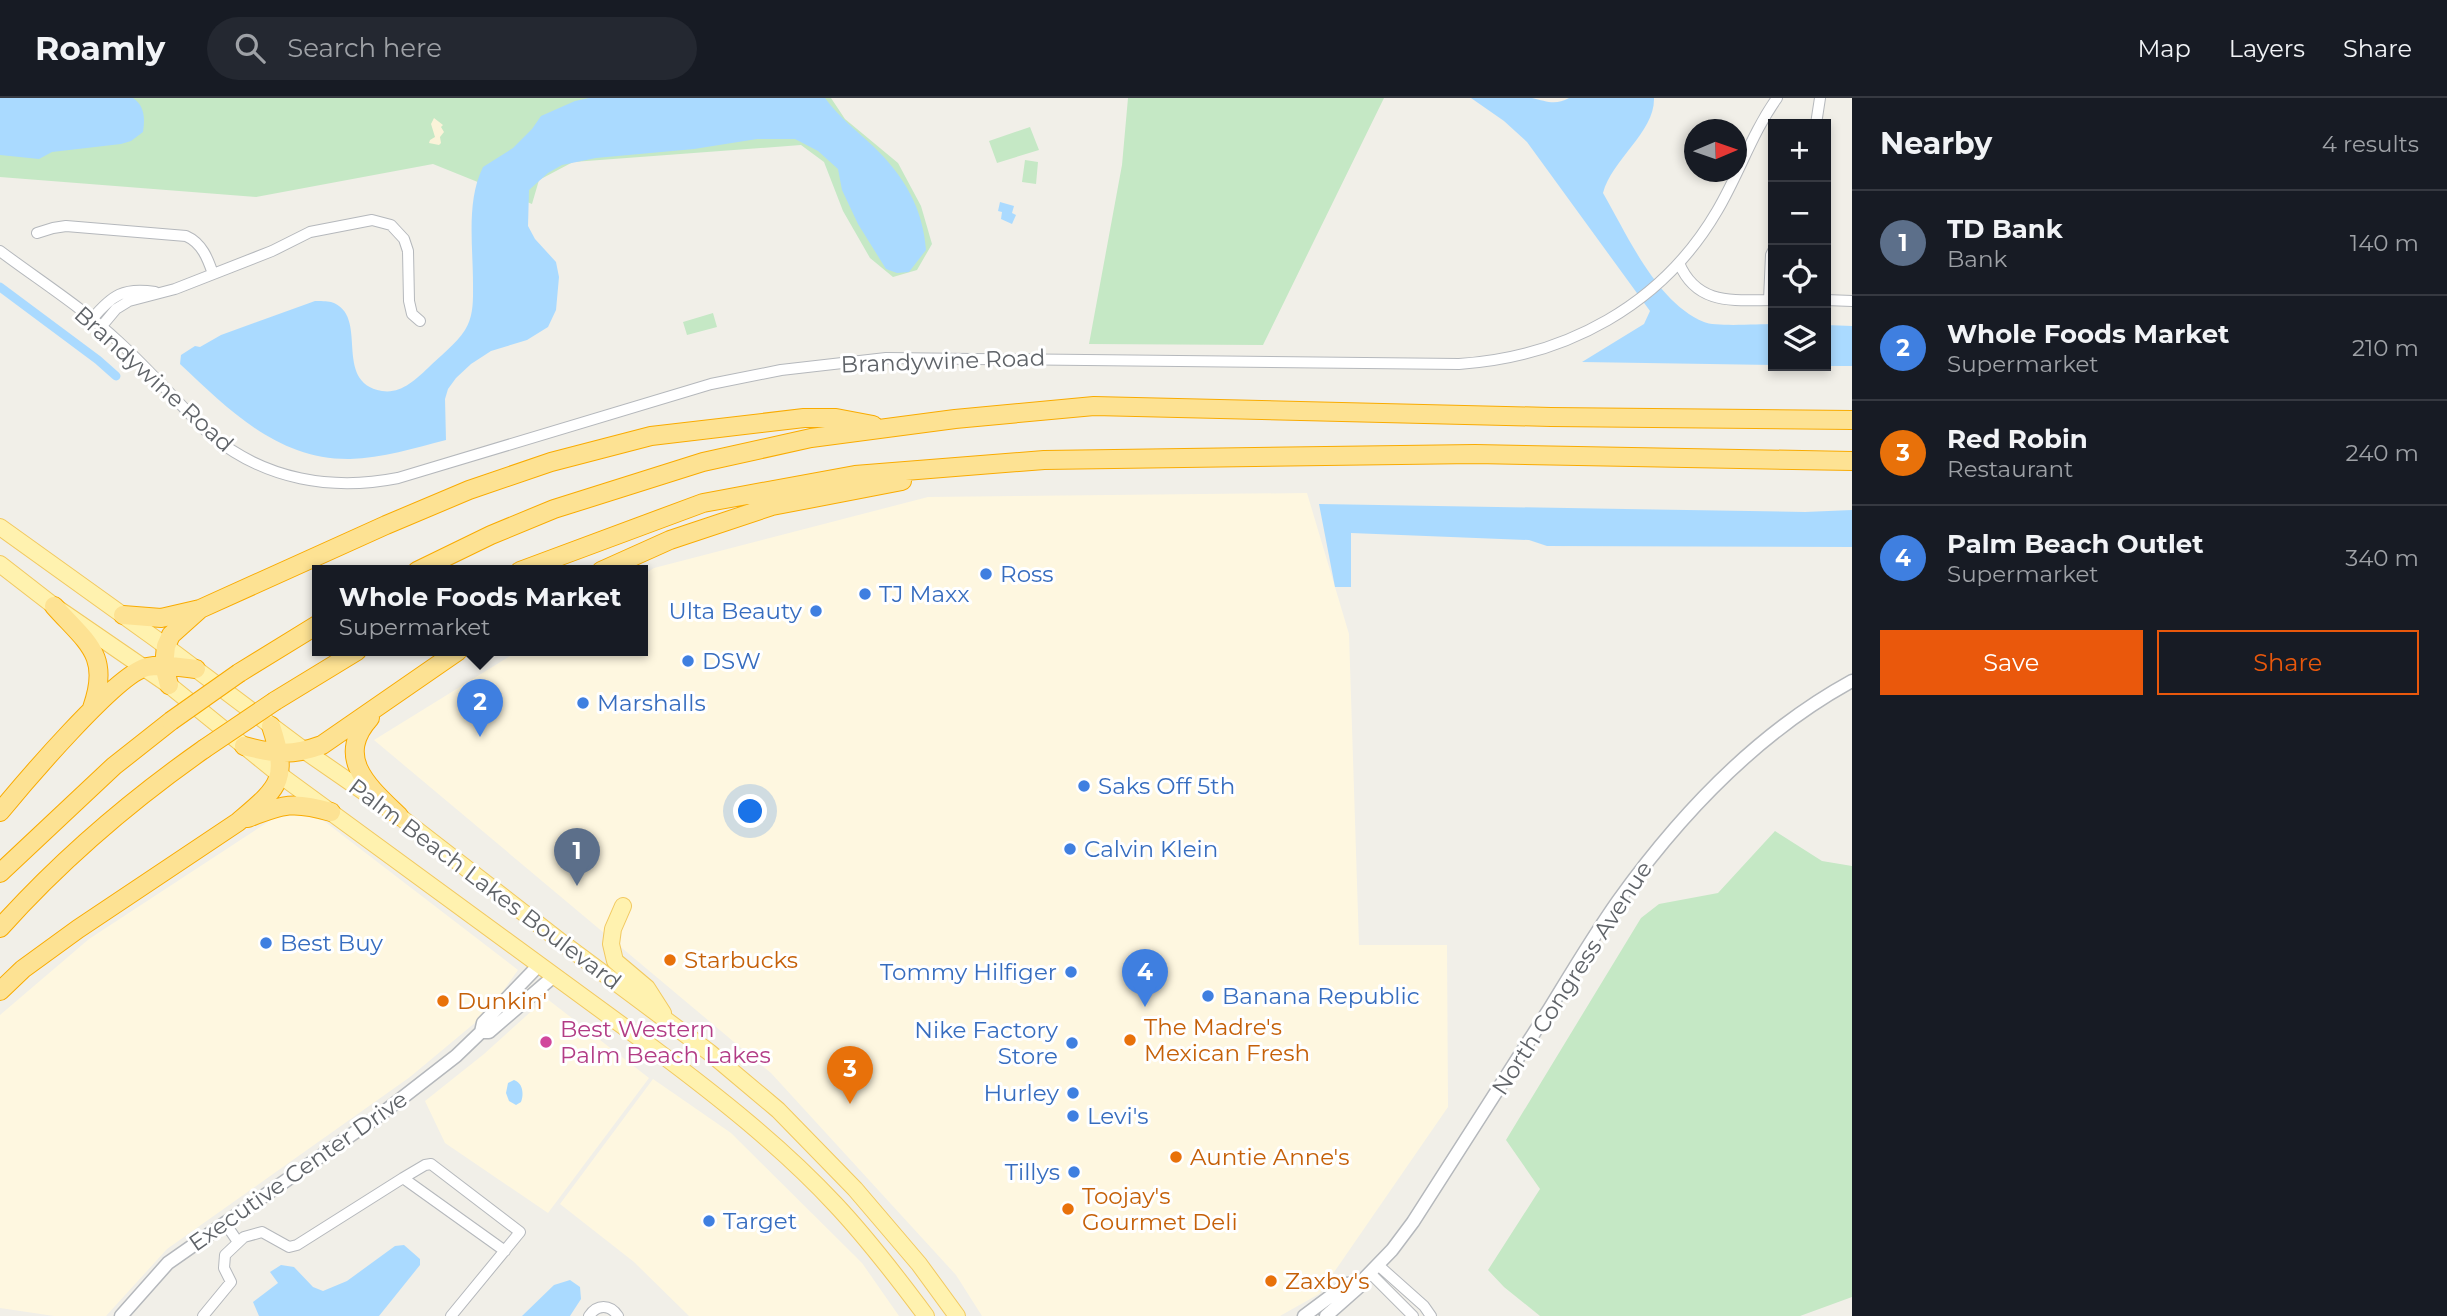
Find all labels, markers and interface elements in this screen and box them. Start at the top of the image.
search box [207,17,697,80]
text: Roamly [35,28,165,68]
icon: search [231,29,269,67]
text: Search here [287,32,442,64]
text: Map [2137,34,2191,63]
text: Layers [2229,34,2305,63]
text: Share [2343,34,2412,63]
north arrow [1684,119,1747,182]
map controls [1768,119,1831,371]
button: + [1768,119,1831,182]
text: Nearby [1880,125,1992,162]
text: 4 results [2322,130,2419,158]
button: − [1768,182,1831,245]
text: TD Bank [1947,213,2063,245]
text: 1 [1898,229,1908,257]
text: 140 m [2350,229,2419,257]
button: locate [1768,245,1831,308]
text: Bank [1947,245,2007,273]
street label: Brandywine Road [69,300,239,458]
button: layers [1768,308,1831,371]
text: Whole Foods Market [1947,318,2229,350]
text: 2 [1896,334,1910,362]
text: 210 m [2352,334,2419,362]
street label: Brandywine Road [840,343,1046,379]
text: Supermarket [1947,350,2099,378]
text: Red Robin [1947,423,2088,455]
text: 3 [1896,439,1910,467]
text: 240 m [2346,439,2419,467]
text: Restaurant [1947,455,2073,483]
text: Palm Beach Outlet [1947,528,2203,560]
text: 4 [1895,544,1911,572]
text: 340 m [2345,544,2419,572]
place label: Ross [1000,560,1054,588]
text: Supermarket [1947,560,2099,588]
popup [312,565,648,656]
marker: Ross [978,566,994,582]
place label: TJ Maxx [879,580,970,608]
text: Whole Foods Market [339,581,621,613]
marker: TJ Maxx [857,586,873,602]
place label: Ulta Beauty [668,597,803,625]
marker: Ulta Beauty [808,603,824,619]
text: Supermarket [339,613,490,641]
button: Save [1880,630,2143,695]
button: Share [2157,630,2419,695]
place label: DSW [702,647,761,675]
marker: DSW [680,653,696,669]
pin: 2 [457,679,503,737]
place label: Marshalls [597,689,706,717]
marker: Marshalls [575,695,591,711]
street label: Palm Beach Lakes Boulevard [343,772,627,996]
place label: Saks Off 5th [1098,772,1235,800]
marker: Saks Off 5th [1076,778,1092,794]
your location [733,794,767,828]
pin: 1 [554,828,600,886]
place label: Calvin Klein [1084,835,1218,863]
marker: Calvin Klein [1062,841,1078,857]
street label: North Congress Avenue [1486,856,1658,1100]
place label: Best Buy [280,929,384,957]
marker: Best Buy [258,935,274,951]
place label: Starbucks [684,946,798,974]
pin: 4 [1122,949,1168,1007]
marker: Starbucks [662,952,678,968]
place label: Tommy Hilfiger [880,958,1057,986]
marker: Tommy Hilfiger [1063,964,1079,980]
place label: Banana Republic [1222,982,1420,1010]
place label: Dunkin' [457,987,547,1015]
marker: Banana Republic [1200,988,1216,1004]
marker: Dunkin' [435,993,451,1009]
place label: The Madre's Mexican Fresh [1144,1013,1310,1067]
place label: Best Western Palm Beach Lakes [560,1015,771,1069]
place label: Nike Factory Store [914,1016,1059,1070]
marker: The Madre's Mexican Fresh [1122,1032,1138,1048]
marker: Best Western Palm Beach Lakes [538,1034,554,1050]
marker: Nike Factory Store [1064,1035,1080,1051]
pin: 3 [827,1046,873,1104]
place label: Hurley [983,1079,1060,1107]
street label: Executive Center Drive [183,1085,413,1257]
marker: Hurley [1065,1085,1081,1101]
place label: Levi's [1087,1102,1149,1130]
marker: Levi's [1065,1108,1081,1124]
place label: Auntie Anne's [1190,1143,1350,1171]
marker: Auntie Anne's [1168,1149,1184,1165]
place label: Tillys [1005,1158,1060,1186]
marker: Tillys [1066,1164,1082,1180]
place label: Toojay's Gourmet Deli [1082,1182,1238,1236]
marker: Toojay's Gourmet Deli [1060,1201,1076,1217]
place label: Target [723,1207,797,1235]
marker: Target [701,1213,717,1229]
place label: Zaxby's [1285,1267,1369,1295]
marker: Zaxby's [1263,1273,1279,1289]

